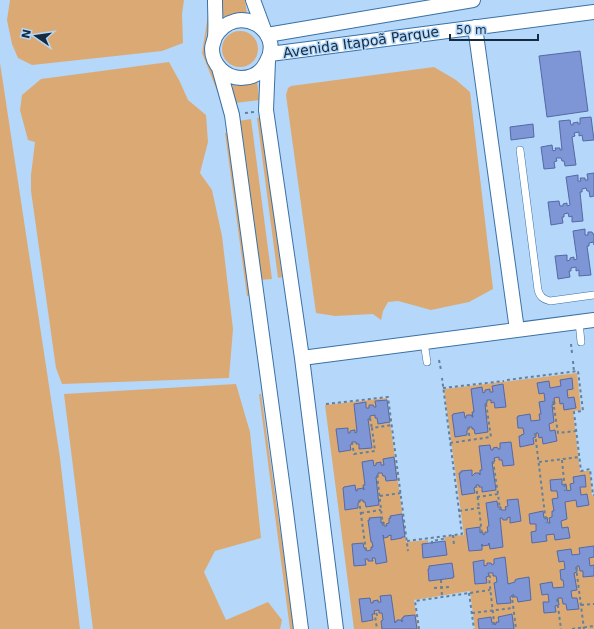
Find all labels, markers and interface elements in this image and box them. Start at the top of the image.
north arrow [16,16,56,56]
scale bar [450,16,538,42]
street label: Avenida Itapoã Parque [282,23,440,61]
text: 50 m [456,23,487,37]
text: N [19,28,34,40]

